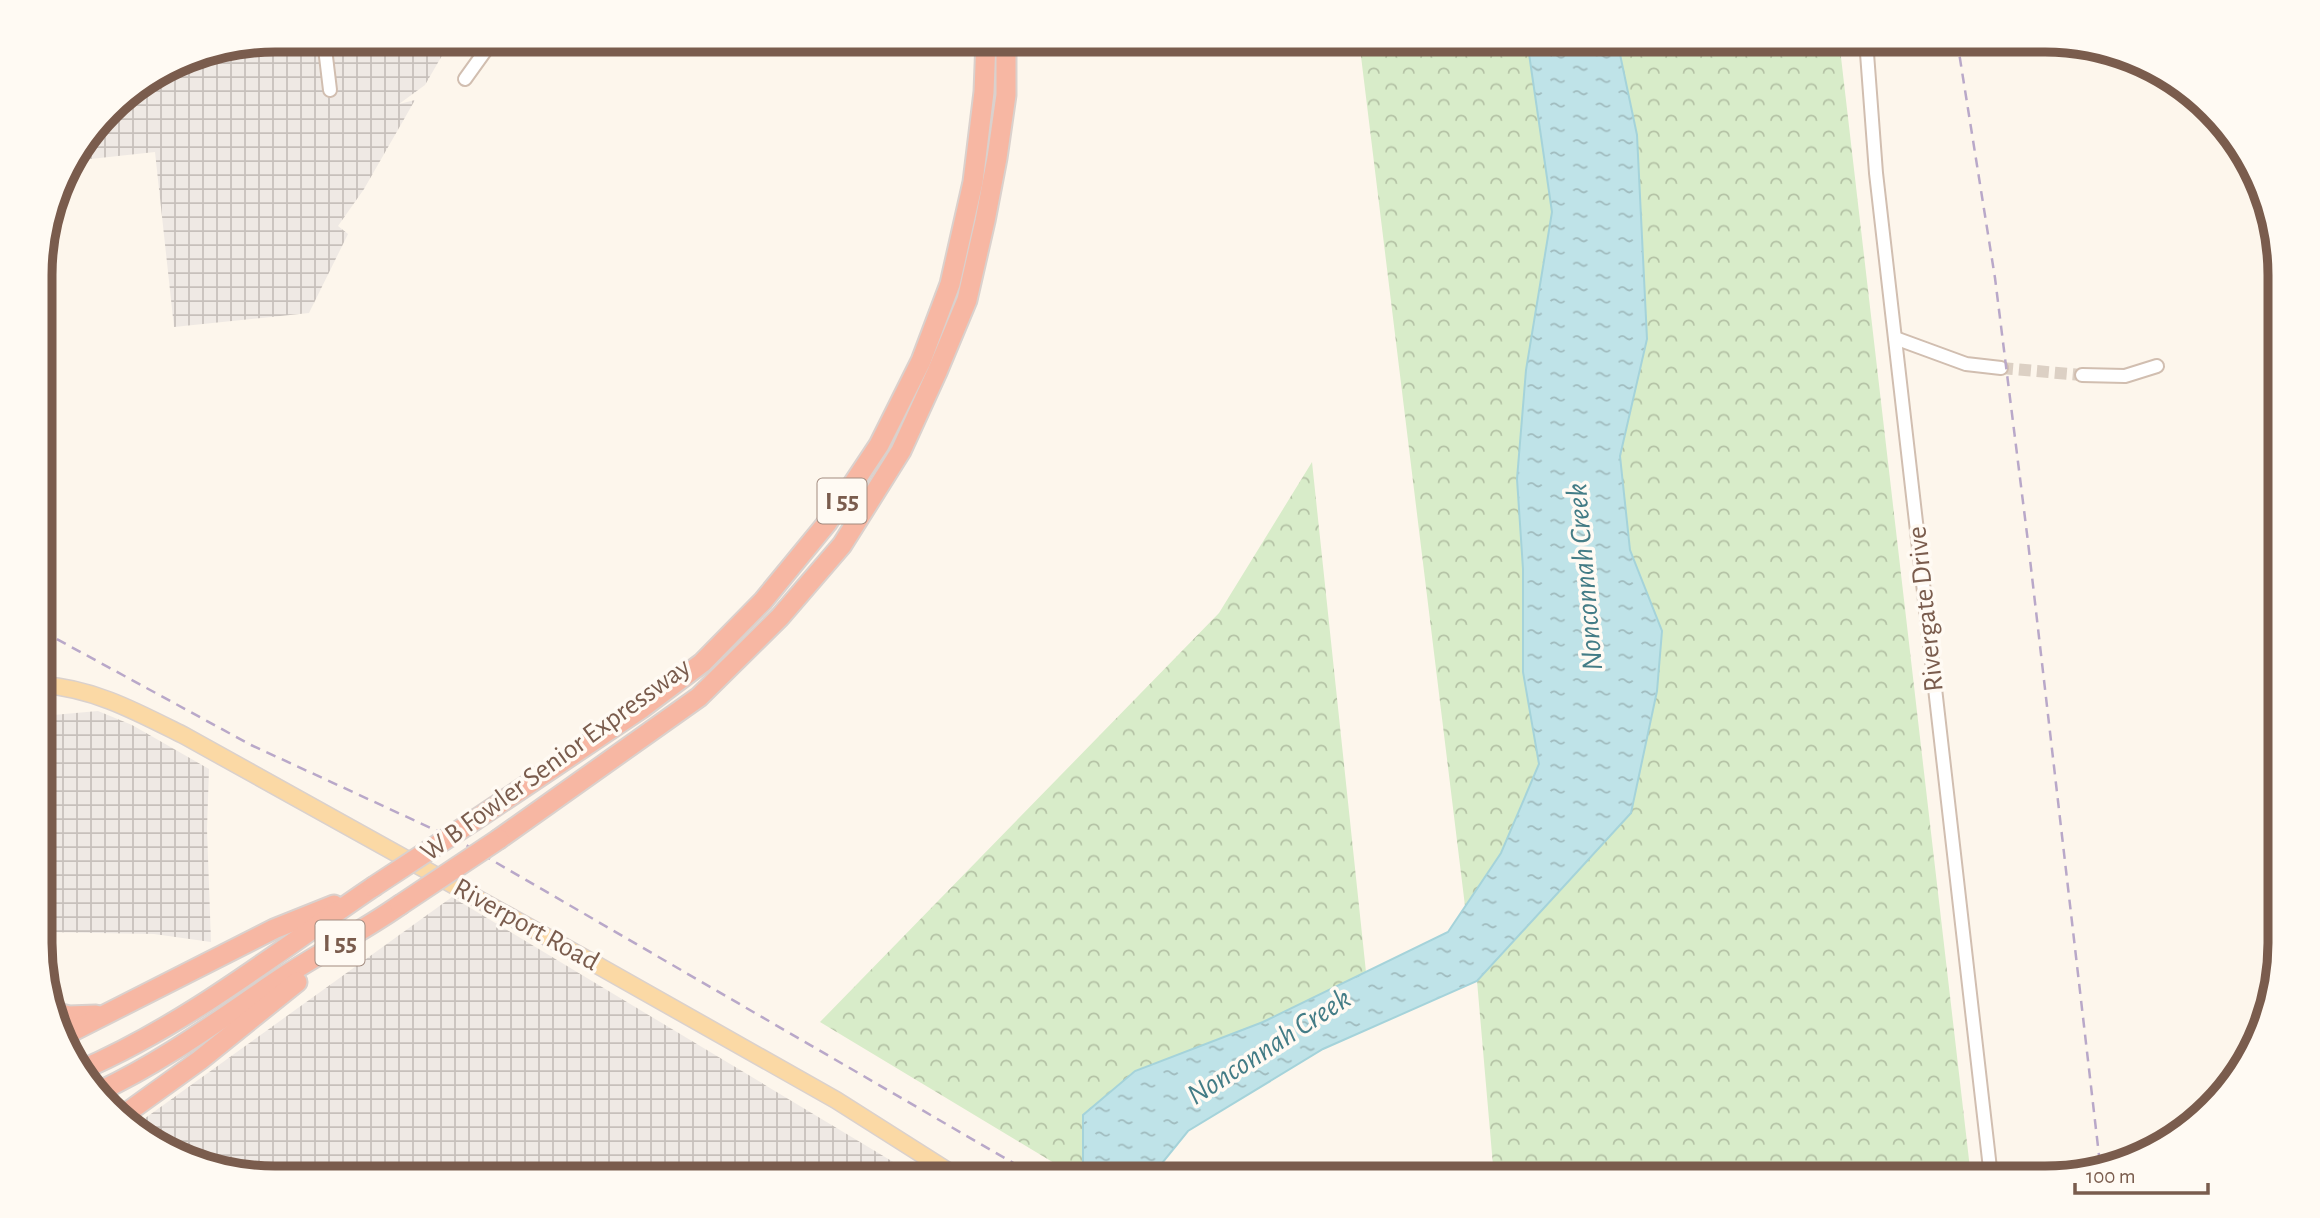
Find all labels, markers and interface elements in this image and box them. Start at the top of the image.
road number: I 55 [818,478,866,524]
water label: Nonconnah Creek [1562,482,1608,672]
street label: Rivergate Drive [1903,525,1949,693]
street label: W B Fowler Senior Expressway [416,653,696,867]
street label: Riverport Road [448,874,604,976]
road number: I 55 [316,920,364,966]
water label: Nonconnah Creek [1182,983,1356,1111]
scale bar [2075,1152,2208,1196]
text: 100 m [2086,1166,2136,1187]

